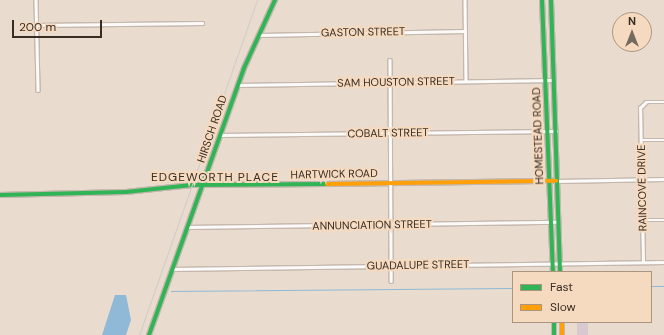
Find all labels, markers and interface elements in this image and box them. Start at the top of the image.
scale bar [14,12,104,38]
north arrow [612,12,652,52]
text: N [628,14,636,28]
text: 200 m [19,19,56,35]
street label: GASTON STREET [321,25,405,39]
street label: SAM HOUSTON STREET [337,74,455,90]
street label: HOMESTEAD ROAD [530,87,546,185]
street label: HIRSCH ROAD [194,93,230,165]
street label: COBALT STREET [347,126,429,140]
street label: RAINCOVE DRIVE [635,144,649,232]
street label: HARTWICK ROAD [290,167,378,181]
district label: EDGEWORTH PLACE [151,171,279,185]
street label: ANNUNCIATION STREET [312,217,432,233]
street label: GUADALUPE STREET [367,258,469,272]
legend [512,271,652,323]
text: Fast [550,279,573,295]
text: Slow [550,299,576,315]

